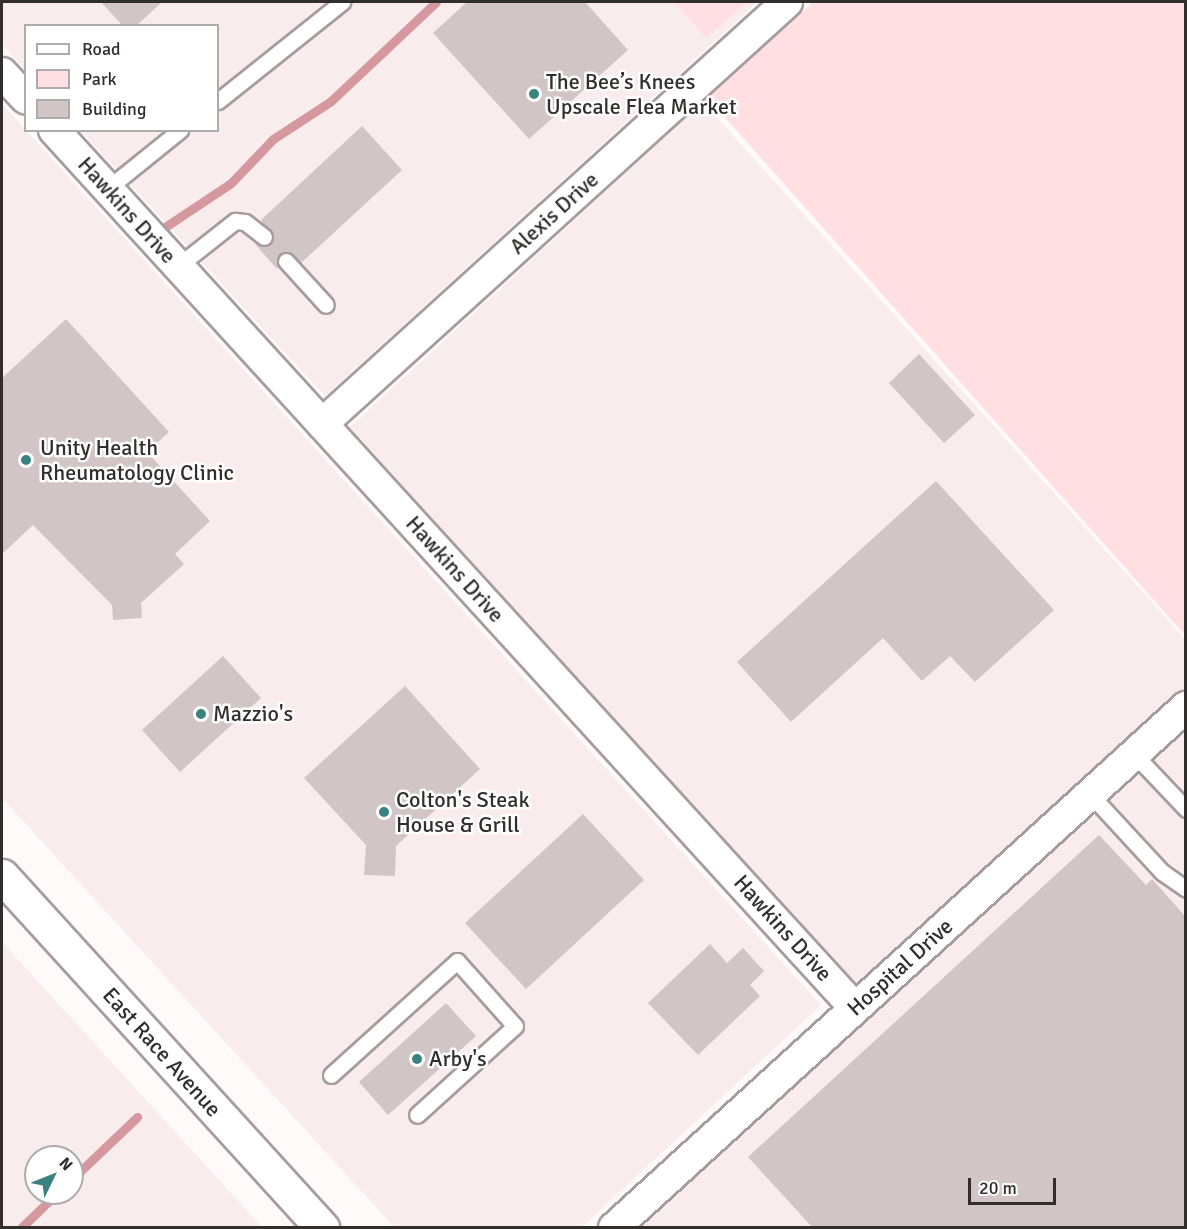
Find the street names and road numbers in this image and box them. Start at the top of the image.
street label: Hawkins Drive [72,151,182,269]
street label: Alexis Drive [504,166,604,260]
street label: Hawkins Drive [400,510,510,628]
street label: Hawkins Drive [728,869,838,987]
street label: Hospital Drive [842,913,958,1021]
street label: East Race Avenue [97,982,227,1122]

